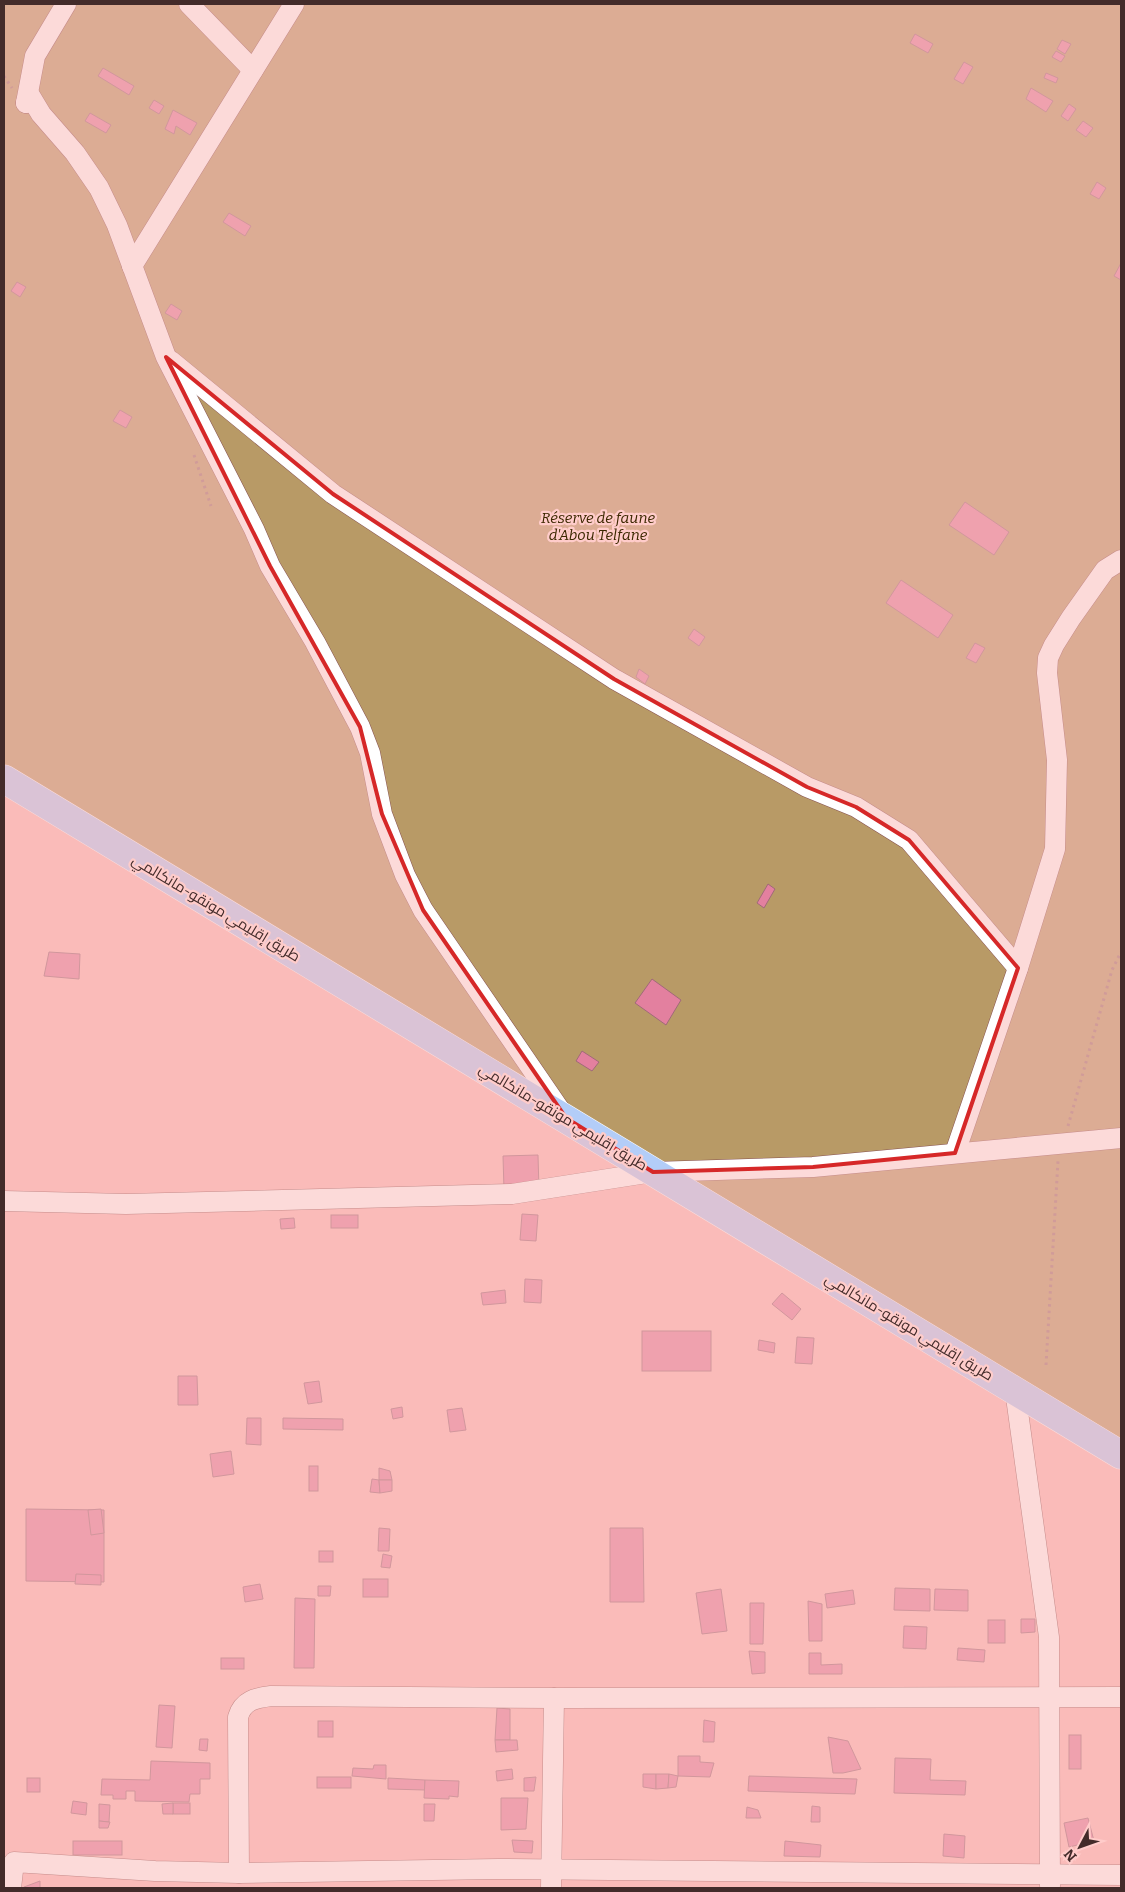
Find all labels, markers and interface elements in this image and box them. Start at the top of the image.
park label: Réserve de faune d'Abou Telfane [541,509,655,544]
street label: طريق إقليمي مونقو-مانكالمي [127,851,303,968]
street label: طريق إقليمي مونقو-مانكالمي [474,1060,650,1177]
street label: طريق إقليمي مونقو-مانكالمي [820,1270,996,1387]
north arrow [1055,1822,1105,1872]
text: N [1060,1845,1081,1865]

